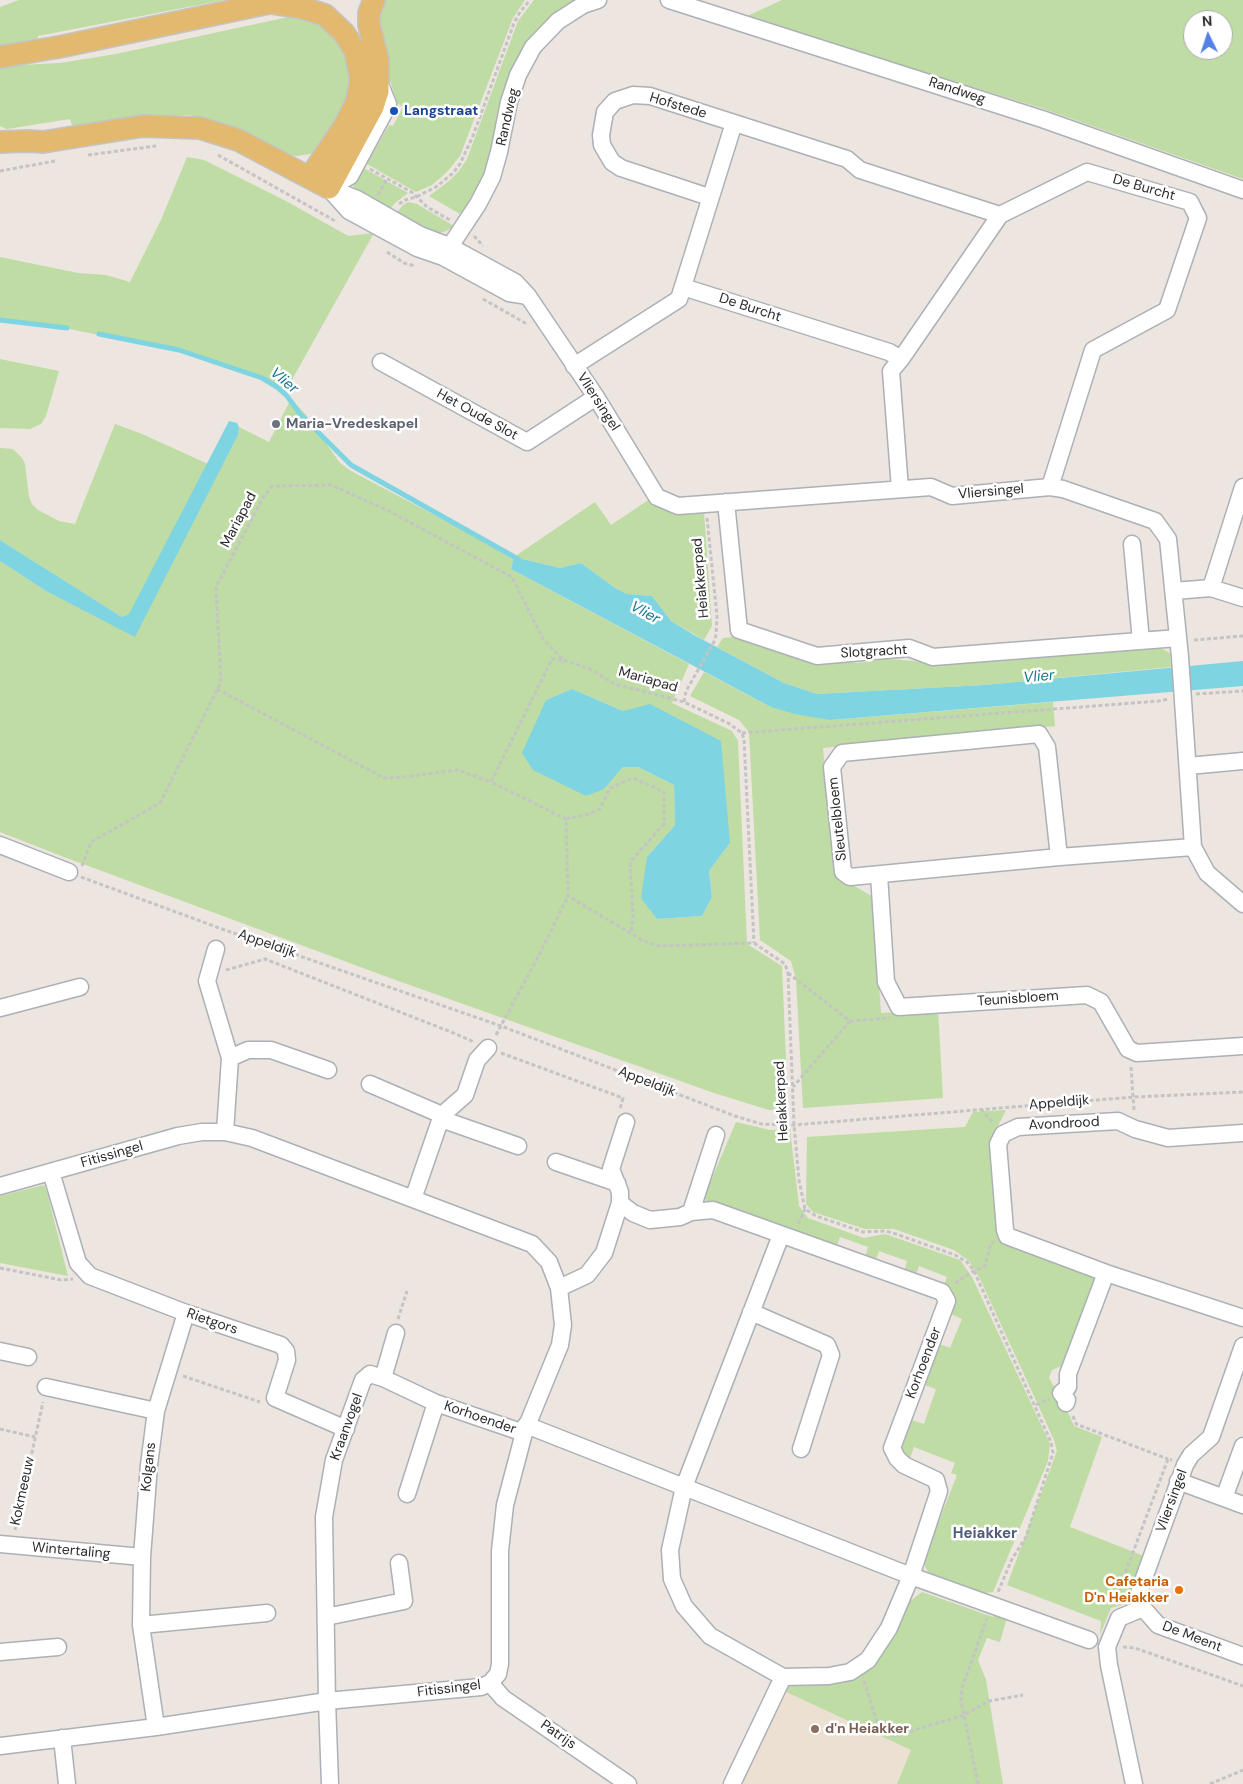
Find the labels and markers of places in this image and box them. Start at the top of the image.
place label: Langstraat [404,103,478,119]
marker: Langstraat [388,105,400,117]
place label: Maria-Vredeskapel [286,416,418,432]
marker: Maria-Vredeskapel [270,418,282,430]
place label: Cafetaria D'n Heiakker [1084,1574,1169,1606]
marker: Cafetaria D'n Heiakker [1173,1584,1185,1596]
place label: d'n Heiakker [825,1721,909,1737]
marker: d'n Heiakker [809,1723,821,1735]

